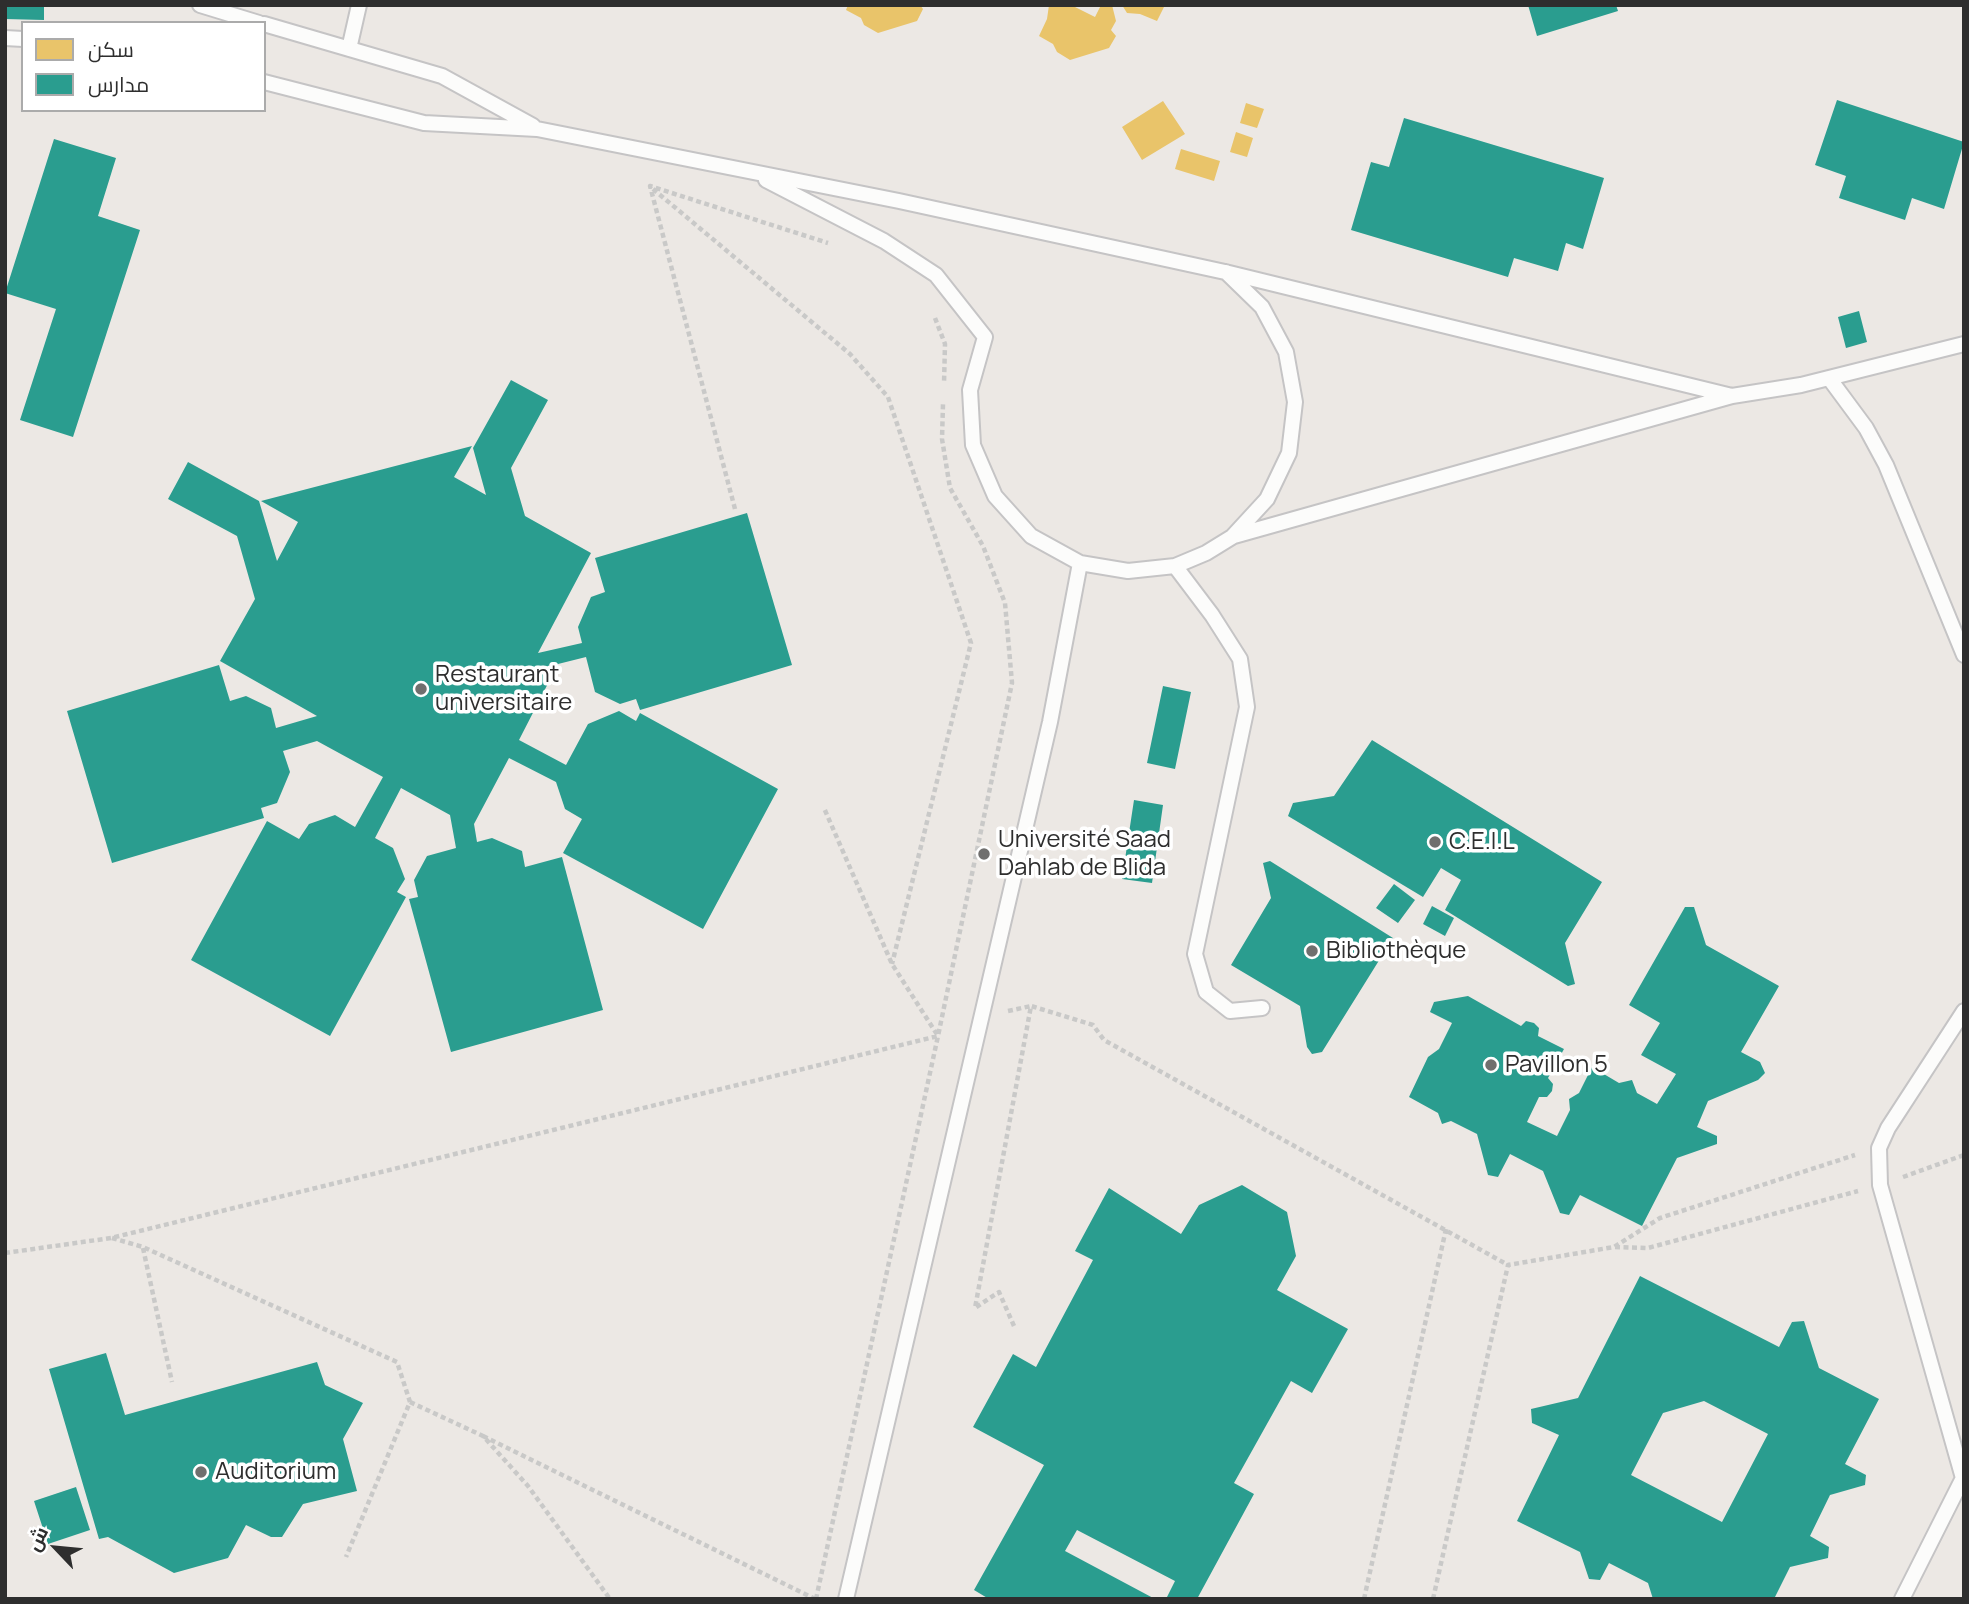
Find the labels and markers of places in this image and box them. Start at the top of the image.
place label: Restaurant universitaire [435,661,572,717]
marker: Restaurant universitaire [413,681,429,697]
place label: Université Saad Dahlab de Blida [998,826,1171,882]
place label: C.E.I.L [1449,828,1515,856]
marker: C.E.I.L [1427,834,1443,850]
marker: Université Saad Dahlab de Blida [976,846,992,862]
place label: Bibliothèque [1326,937,1466,965]
marker: Bibliothèque [1304,943,1320,959]
place label: Pavillon 5 [1505,1051,1608,1079]
marker: Pavillon 5 [1483,1057,1499,1073]
place label: Auditorium [215,1458,336,1486]
marker: Auditorium [193,1464,209,1480]

